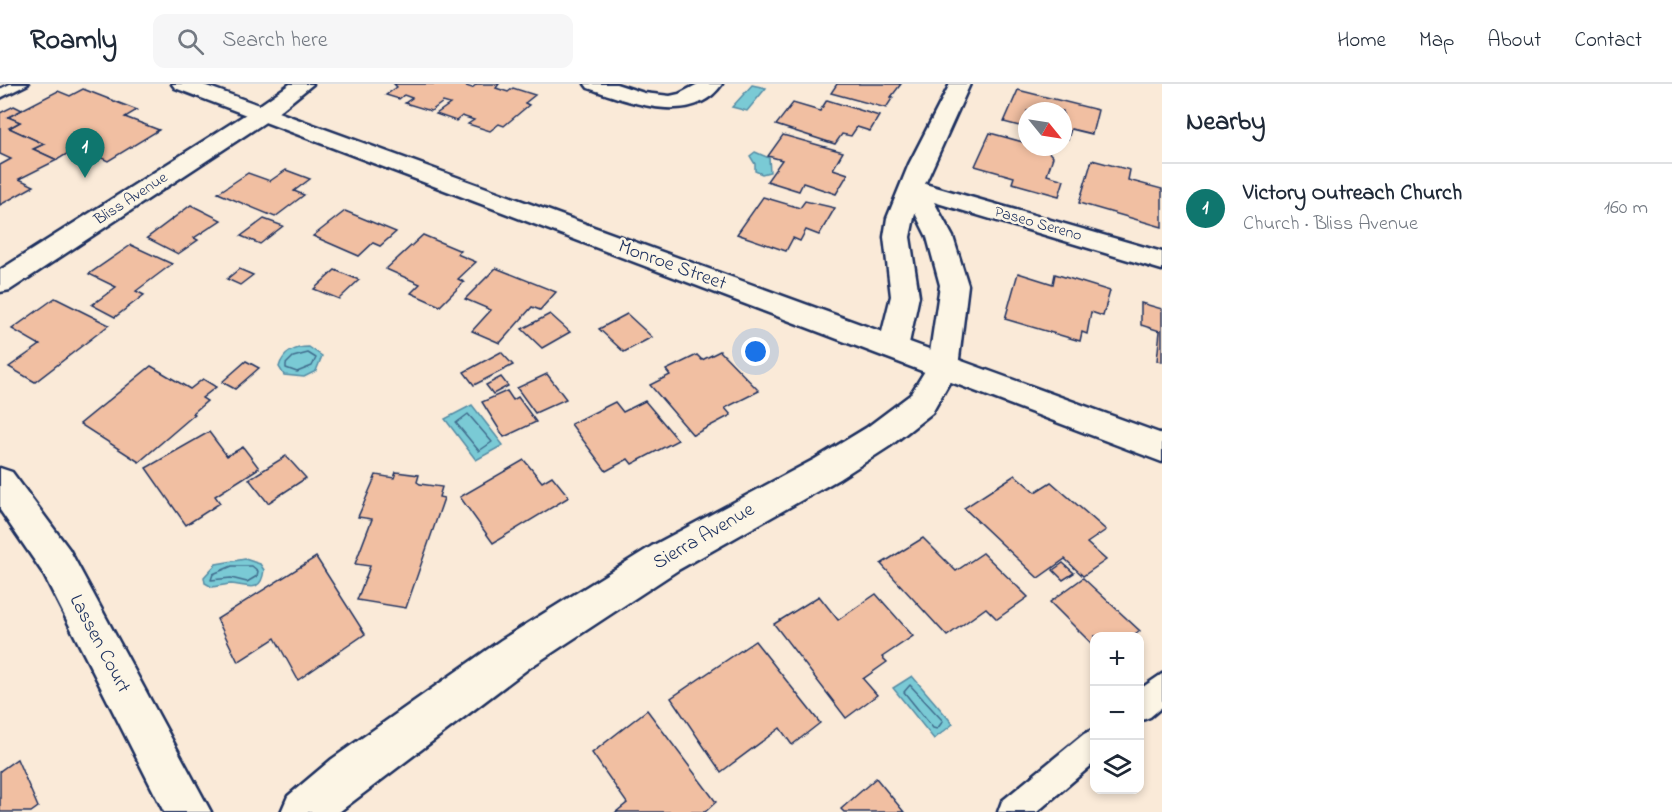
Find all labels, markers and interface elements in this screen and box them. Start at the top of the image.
search box [153,14,573,68]
text: Roamly [30,21,117,62]
icon: search [174,25,207,58]
text: Search here [222,25,328,57]
text: Home [1337,26,1386,56]
text: Map [1419,26,1454,56]
text: About [1487,26,1541,56]
text: Contact [1574,26,1642,56]
north arrow [1018,102,1072,156]
text: Nearby [1186,104,1265,142]
pin: 1 [66,128,104,178]
street label: Bliss Avenue [89,166,173,232]
text: Victory Outreach Church [1243,178,1462,210]
text: 1 [1202,194,1209,223]
text: 160 m [1604,194,1648,223]
street label: Paseo Sereno [991,200,1085,248]
text: Church · Bliss Avenue [1243,210,1418,239]
street label: Monroe Street [614,233,730,299]
your location [741,337,770,366]
street label: Sierra Avenue [648,496,760,578]
street label: Lassen Court [61,589,137,699]
map controls [1090,632,1144,794]
button: + [1090,632,1144,686]
button: − [1090,686,1144,740]
button: layers [1090,740,1144,794]

